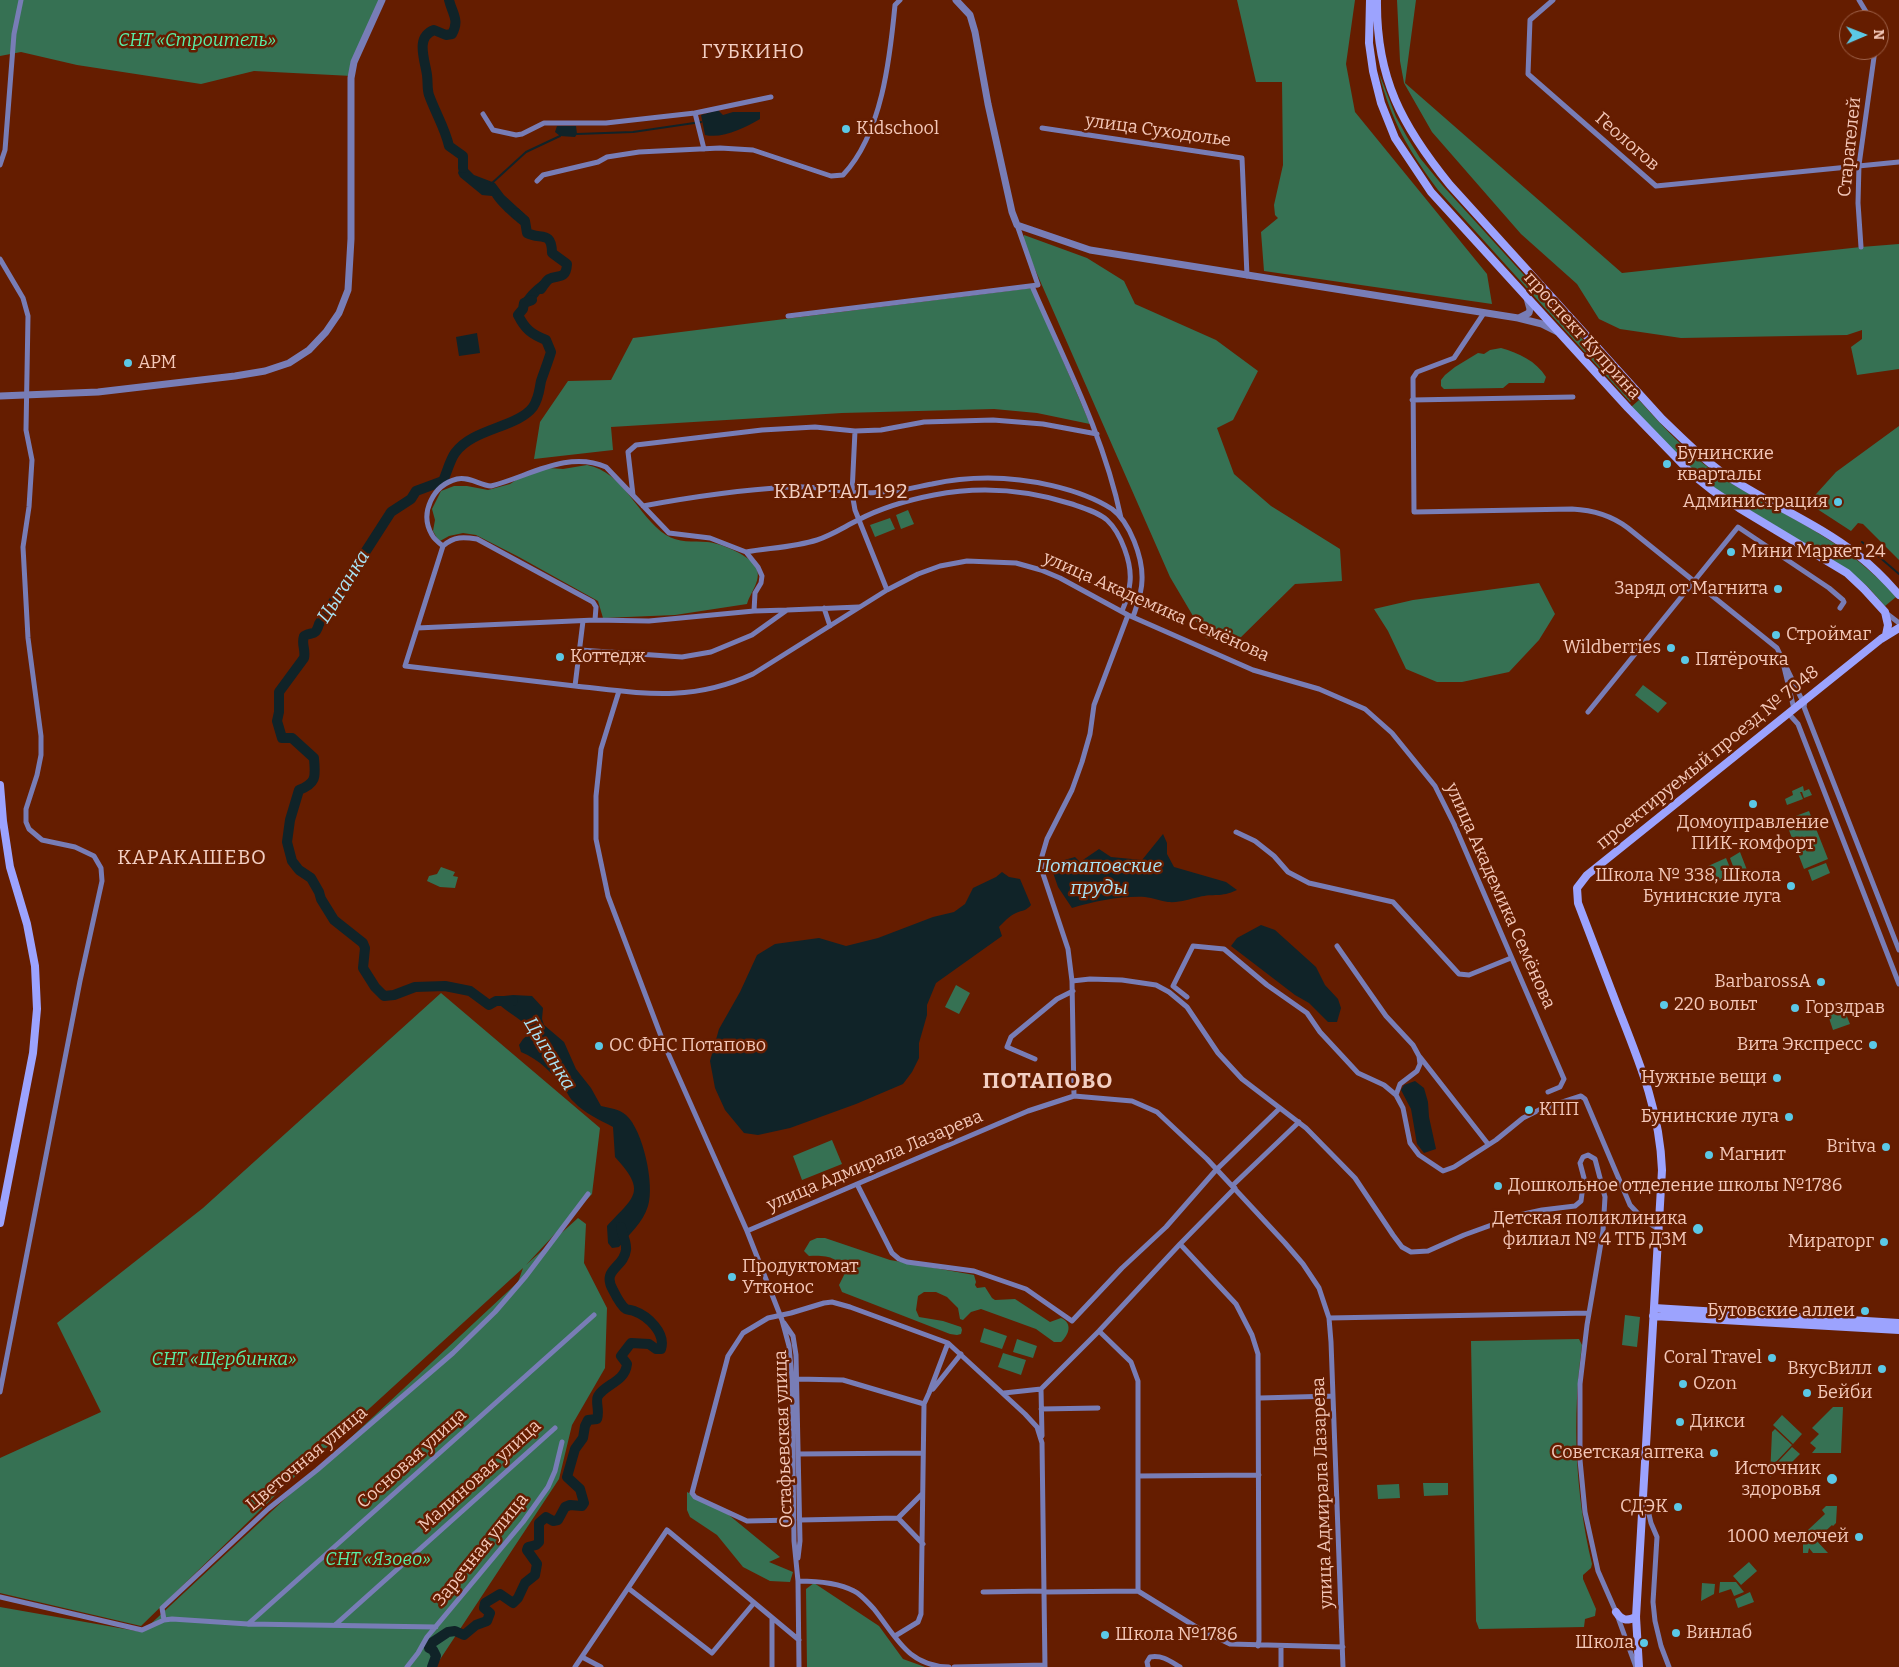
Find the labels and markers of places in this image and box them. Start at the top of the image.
place label: Kidschool [856,118,939,140]
marker: Kidschool [840,123,852,135]
place label: АРМ [138,352,177,374]
marker: АРМ [122,357,134,369]
place label: Бунинские кварталы [1677,443,1774,486]
marker: Бунинские кварталы [1661,458,1673,470]
place label: Администрация [1683,491,1828,513]
marker: Администрация [1832,496,1844,508]
place label: Мини Маркет 24 [1741,541,1886,563]
marker: Мини Маркет 24 [1725,546,1737,558]
place label: Заряд от Магнита [1614,578,1768,600]
marker: Заряд от Магнита [1772,583,1784,595]
place label: Строймаг [1786,624,1871,646]
marker: Строймаг [1770,629,1782,641]
place label: Wildberries [1563,637,1661,659]
marker: Wildberries [1665,642,1677,654]
place label: Коттедж [570,646,646,668]
place label: Пятёрочка [1695,649,1789,671]
marker: Коттедж [554,651,566,663]
marker: Пятёрочка [1679,654,1691,666]
marker: Домоуправление ПИК-комфорт [1747,798,1759,810]
place label: Домоуправление ПИК-комфорт [1677,812,1829,854]
place label: Школа № 338, Школа Бунинские луга [1595,865,1781,908]
marker: Школа № 338, Школа Бунинские луга [1785,880,1797,892]
place label: BarbarossA [1714,971,1811,993]
marker: BarbarossA [1815,976,1827,988]
place label: 220 вольт [1674,994,1757,1016]
place label: Горздрав [1805,997,1885,1019]
marker: 220 вольт [1658,999,1670,1011]
marker: Горздрав [1789,1002,1801,1014]
place label: Вита Экспресс [1737,1034,1863,1056]
place label: ОС ФНС Потапово [609,1035,766,1057]
marker: Вита Экспресс [1867,1039,1879,1051]
marker: ОС ФНС Потапово [593,1040,605,1052]
place label: Нужные вещи [1641,1067,1767,1089]
marker: Нужные вещи [1771,1072,1783,1084]
place label: КПП [1539,1099,1579,1121]
marker: КПП [1523,1104,1535,1116]
place label: Бунинские луга [1641,1106,1779,1128]
marker: Бунинские луга [1783,1111,1795,1123]
place label: Britva [1826,1136,1876,1158]
marker: Britva [1880,1141,1892,1153]
place label: Магнит [1719,1144,1786,1166]
marker: Магнит [1703,1149,1715,1161]
place label: Дошкольное отделение школы №1786 [1508,1175,1842,1197]
marker: Дошкольное отделение школы №1786 [1492,1180,1504,1192]
place label: Детская поликлиника филиал № 4 ТГБ ДЗМ [1492,1208,1687,1250]
marker: Детская поликлиника филиал № 4 ТГБ ДЗМ [1691,1222,1705,1236]
place label: Мираторг [1788,1231,1874,1253]
marker: Мираторг [1878,1236,1890,1248]
place label: Продуктомат Утконос [742,1256,859,1298]
marker: Продуктомат Утконос [726,1271,738,1283]
place label: Бутовские аллеи [1707,1300,1855,1322]
marker: Бутовские аллеи [1859,1305,1871,1317]
place label: Coral Travel [1663,1347,1762,1369]
marker: Coral Travel [1766,1352,1778,1364]
place label: ВкусВилл [1787,1358,1872,1380]
marker: ВкусВилл [1876,1363,1888,1375]
place label: Ozon [1693,1373,1737,1395]
marker: Ozon [1677,1378,1689,1390]
place label: Бейби [1817,1382,1872,1404]
marker: Бейби [1801,1387,1813,1399]
place label: Дикси [1690,1411,1745,1433]
marker: Дикси [1674,1416,1686,1428]
place label: Советская аптека [1551,1442,1704,1464]
marker: Советская аптека [1708,1447,1720,1459]
place label: Источник здоровья [1734,1458,1821,1500]
marker: Источник здоровья [1825,1472,1839,1486]
place label: СДЭК [1620,1496,1668,1518]
marker: СДЭК [1672,1501,1684,1513]
place label: 1000 мелочей [1728,1526,1849,1548]
marker: 1000 мелочей [1853,1531,1865,1543]
place label: Винлаб [1686,1622,1752,1644]
place label: Школа №1786 [1115,1624,1238,1646]
marker: Винлаб [1670,1627,1682,1639]
marker: Школа №1786 [1099,1629,1111,1641]
place label: Школа [1575,1632,1634,1654]
marker: Школа [1638,1637,1650,1649]

